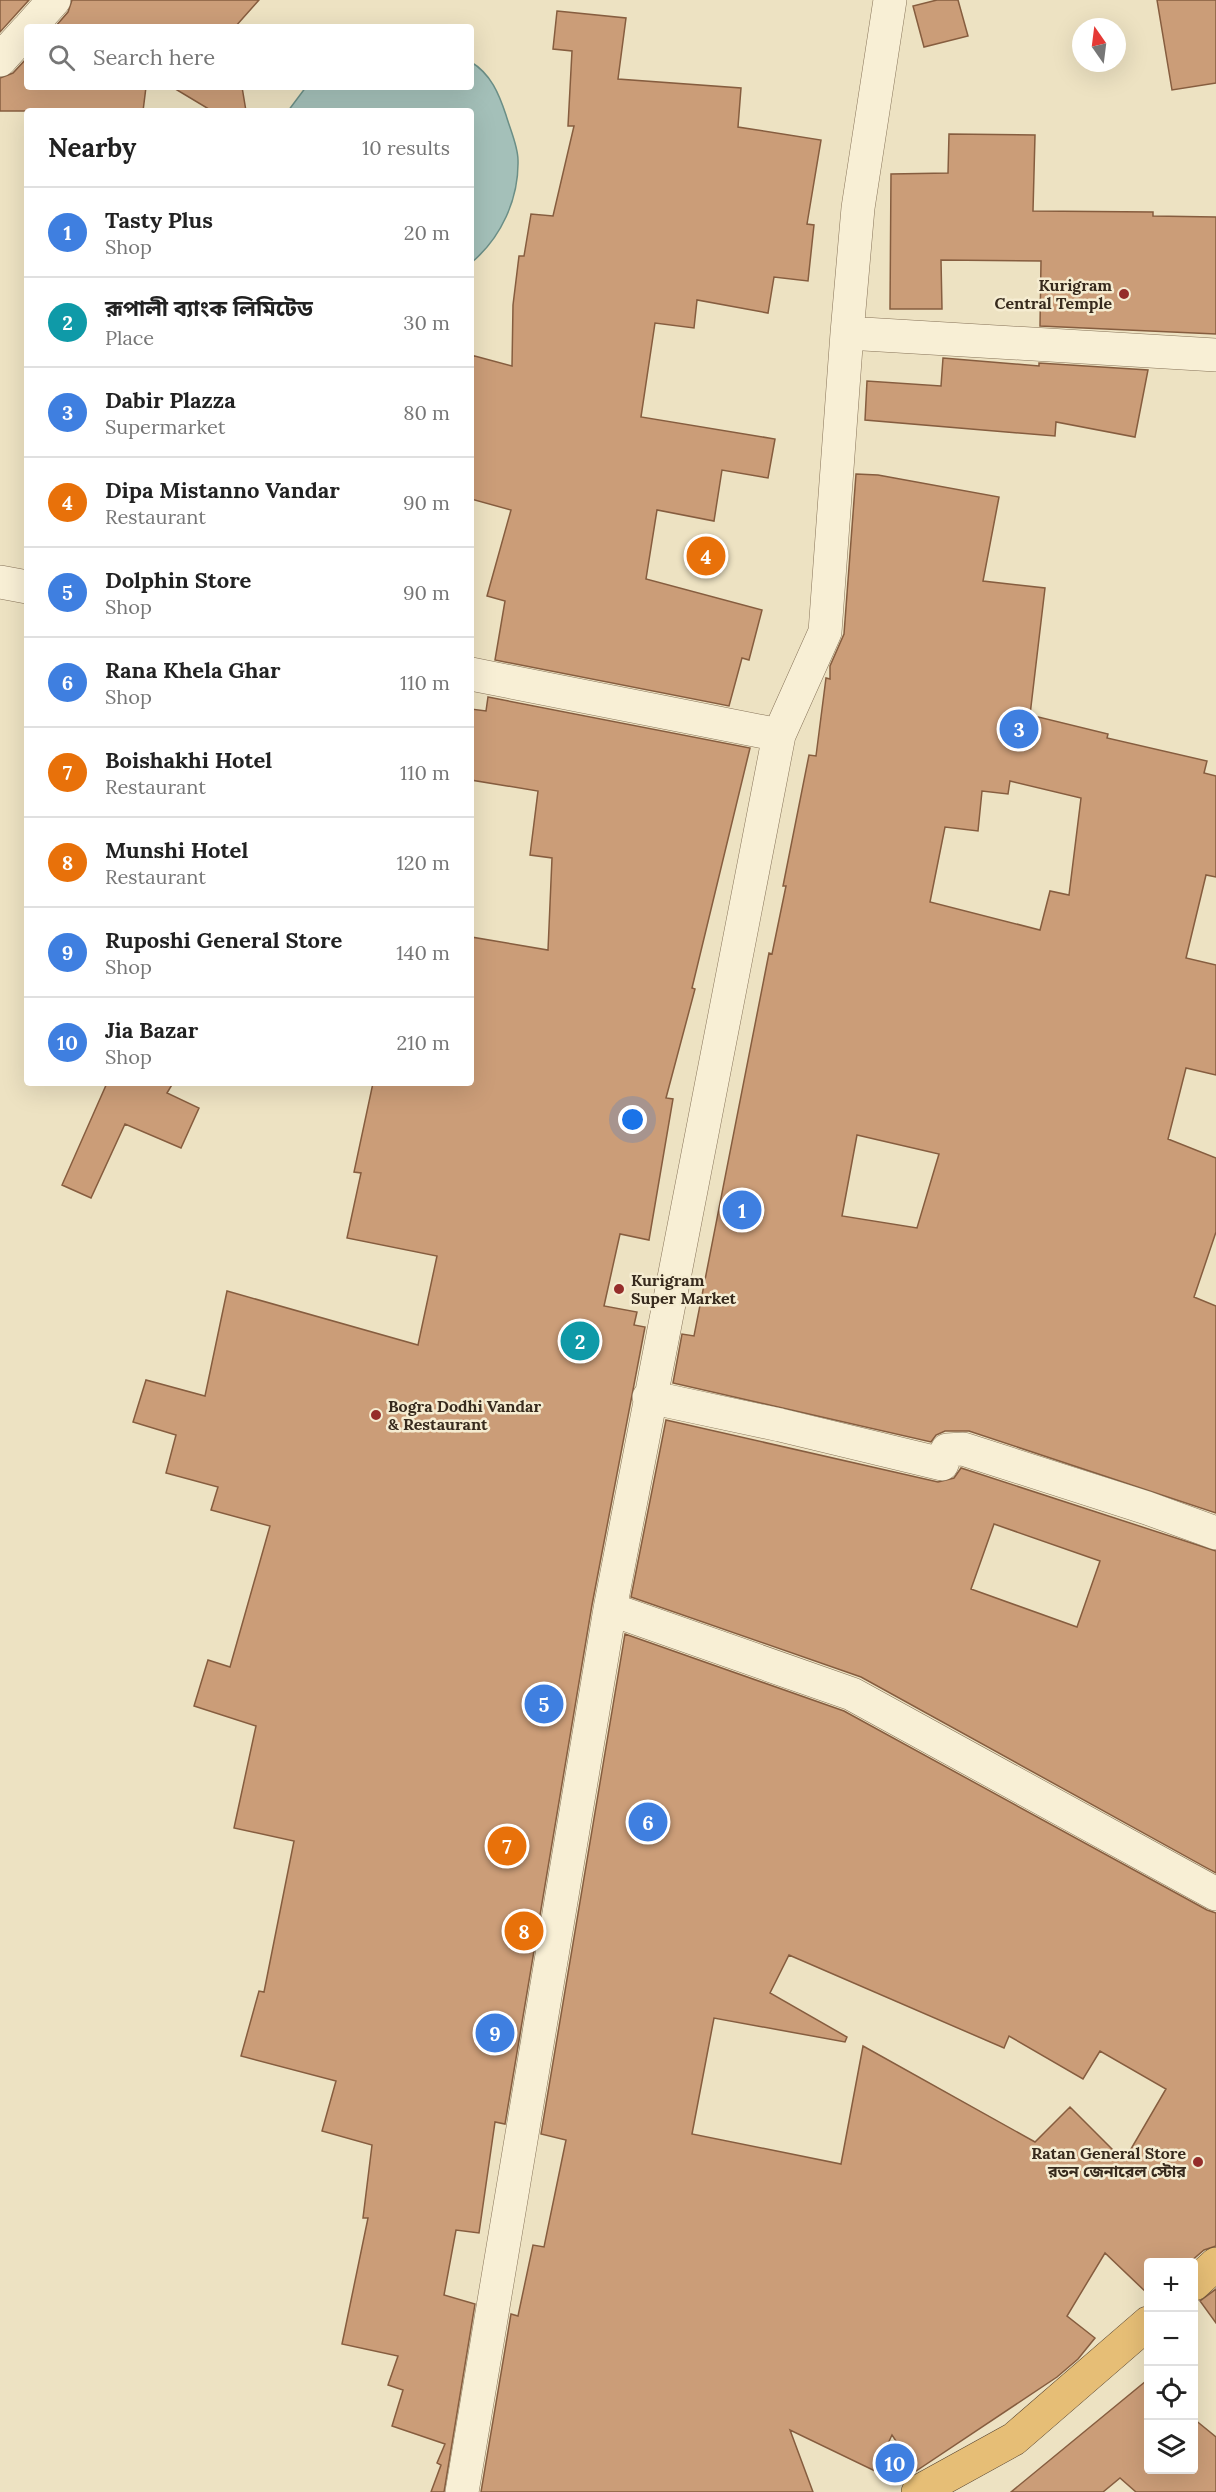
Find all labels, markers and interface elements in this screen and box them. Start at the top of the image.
north arrow [1072,18,1126,72]
search box [24,24,474,90]
icon: search [45,41,78,74]
text: Search here [93,43,215,71]
text: Nearby [48,131,136,164]
text: 10 results [362,135,450,160]
text: Tasty Plus [105,206,213,234]
text: 1 [63,220,72,245]
text: 20 m [404,220,450,245]
text: Shop [105,234,152,259]
place label: Kurigram Central Temple [994,275,1112,313]
marker: Kurigram Central Temple [1117,287,1131,301]
text: রূপালী ব্যাংক লিমিটেড [105,294,313,322]
text: 2 [62,310,73,335]
text: 30 m [403,310,450,335]
text: Place [105,325,154,350]
text: Dabir Plazza [105,386,236,414]
text: 3 [62,400,73,425]
text: 80 m [403,400,450,425]
text: Supermarket [105,414,225,439]
text: Dipa Mistanno Vandar [105,476,340,504]
text: 4 [62,490,73,515]
text: 90 m [403,490,450,515]
text: Restaurant [105,504,206,529]
pin: 4 [686,534,726,578]
text: Dolphin Store [105,566,251,594]
text: 5 [62,580,73,605]
text: 90 m [403,580,450,605]
text: Shop [105,594,152,619]
text: Rana Khela Ghar [105,656,281,684]
text: 6 [62,670,73,695]
text: 110 m [400,670,450,695]
text: Shop [105,684,152,709]
pin: 3 [1000,706,1038,752]
text: Boishakhi Hotel [105,746,272,774]
text: 7 [63,760,72,785]
text: 110 m [400,760,450,785]
text: Restaurant [105,774,206,799]
text: Munshi Hotel [105,836,248,864]
text: 8 [62,850,73,875]
text: 120 m [396,850,450,875]
text: Restaurant [105,864,206,889]
text: Ruposhi General Store [105,926,342,954]
text: 9 [62,940,73,965]
text: 140 m [396,940,450,965]
text: Shop [105,954,152,979]
text: Jia Bazar [105,1016,198,1044]
text: 10 [57,1030,78,1055]
text: 210 m [396,1030,450,1055]
text: Shop [105,1044,152,1069]
your location [618,1105,647,1134]
pin: 1 [722,1188,762,1232]
place label: Kurigram Super Market [631,1270,736,1308]
marker: Kurigram Super Market [612,1282,626,1296]
pin: 2 [560,1318,600,1364]
place label: Bogra Dodhi Vandar & Restaurant [388,1396,541,1434]
marker: Bogra Dodhi Vandar & Restaurant [369,1408,383,1422]
pin: 5 [524,1682,564,1726]
pin: 6 [628,1800,668,1844]
pin: 7 [488,1824,526,1868]
pin: 8 [504,1908,544,1954]
pin: 9 [476,2010,514,2056]
place label: Ratan General Store রতন জেনারেল স্টোর [1031,2143,1186,2181]
marker: Ratan General Store রতন জেনারেল স্টোর [1191,2155,1205,2169]
map controls [1144,2258,1198,2474]
button: + [1144,2258,1198,2312]
button: − [1144,2312,1198,2366]
button: locate [1144,2366,1198,2420]
button: layers [1144,2420,1198,2474]
pin: 10 [876,2440,914,2486]

